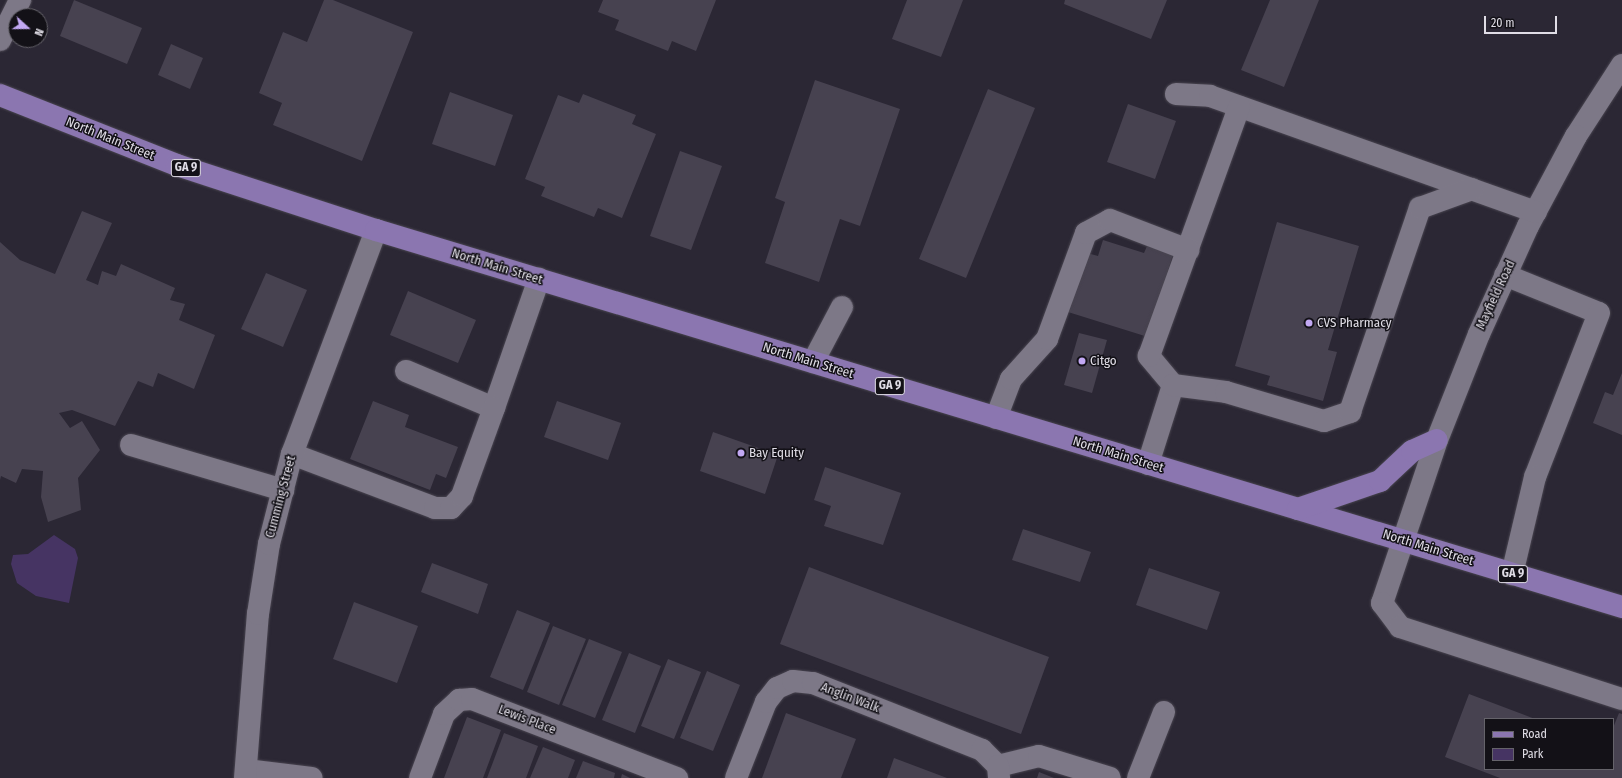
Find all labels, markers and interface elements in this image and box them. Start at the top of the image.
north arrow [8,8,48,48]
scale bar [1486,8,1559,34]
text: 20 m [1491,16,1515,30]
text: N [31,27,46,38]
street label: North Main Street [63,114,157,164]
road number: GA 9 [170,158,202,178]
street label: North Main Street [450,246,544,288]
street label: Mayfield Road [1473,258,1519,332]
place label: CVS Pharmacy [1317,315,1392,331]
marker: CVS Pharmacy [1304,318,1314,328]
street label: North Main Street [761,340,855,382]
place label: Citgo [1090,353,1117,369]
marker: Citgo [1077,356,1087,366]
road number: GA 9 [874,376,906,396]
street label: North Main Street [1071,434,1165,476]
place label: Bay Equity [749,445,804,461]
marker: Bay Equity [736,448,746,458]
street label: Cumming Street [263,454,299,540]
street label: North Main Street [1381,527,1475,569]
road number: GA 9 [1497,564,1529,584]
street label: Anglin Walk [819,680,881,716]
street label: Lewis Place [496,702,558,738]
legend [1484,718,1614,770]
text: Road [1522,727,1547,741]
text: Park [1522,747,1543,761]

